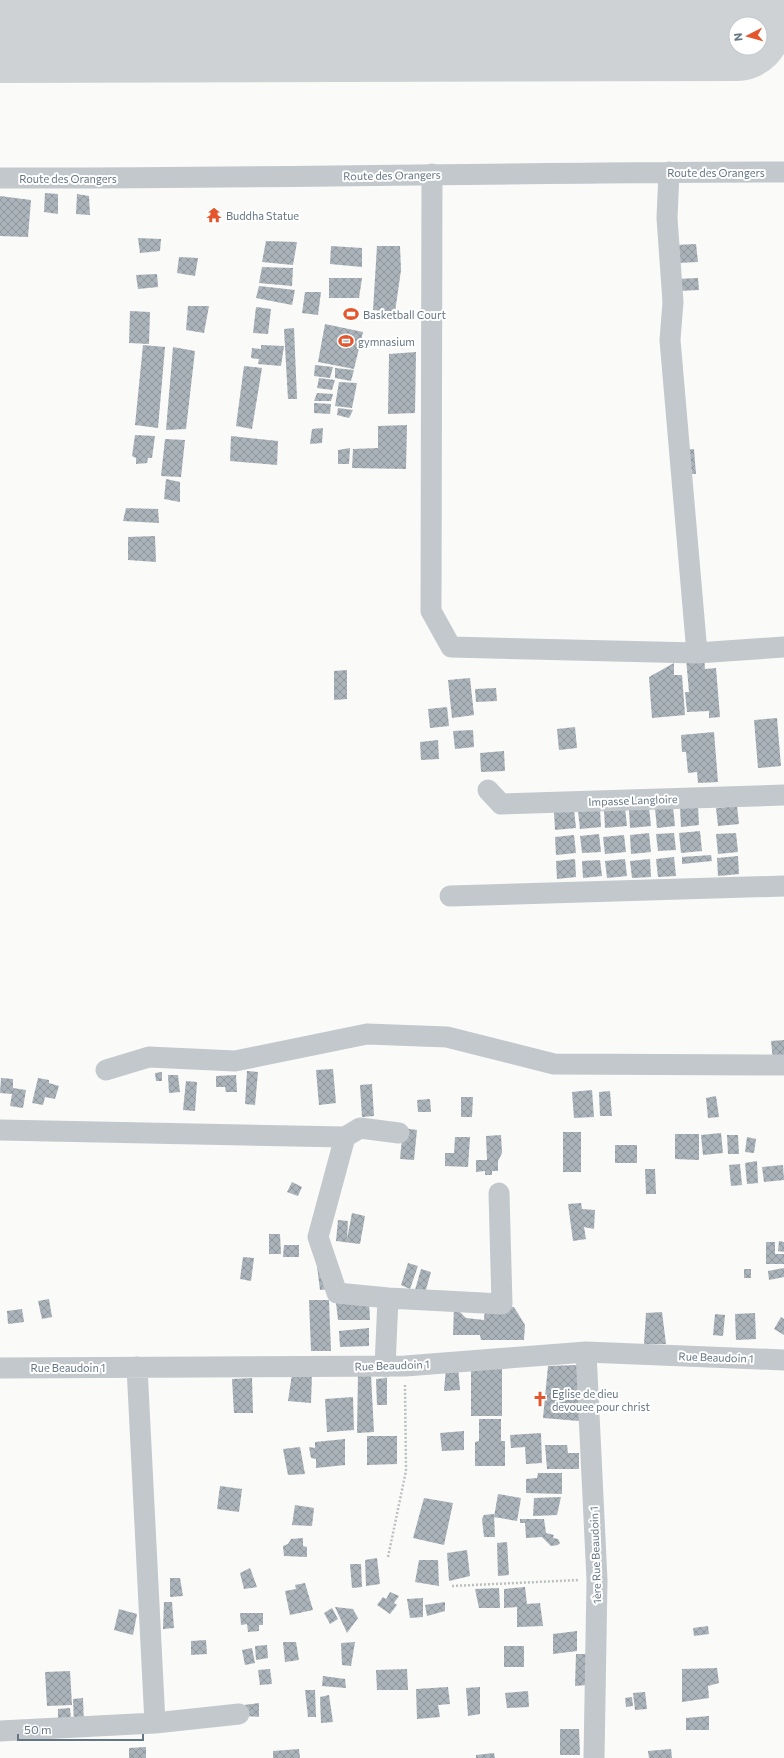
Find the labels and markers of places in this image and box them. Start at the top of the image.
temple icon: Buddha Statue [205,206,223,224]
place label: Buddha Statue [226,209,299,222]
sports icon: Basketball Court [342,305,360,323]
place label: Basketball Court [363,308,446,321]
sports icon: gymnasium [337,332,355,350]
place label: gymnasium [358,335,415,348]
place label: Eglise de dieu devouee pour christ [552,1387,651,1413]
church icon: Eglise de dieu devouee pour christ [531,1390,549,1408]

